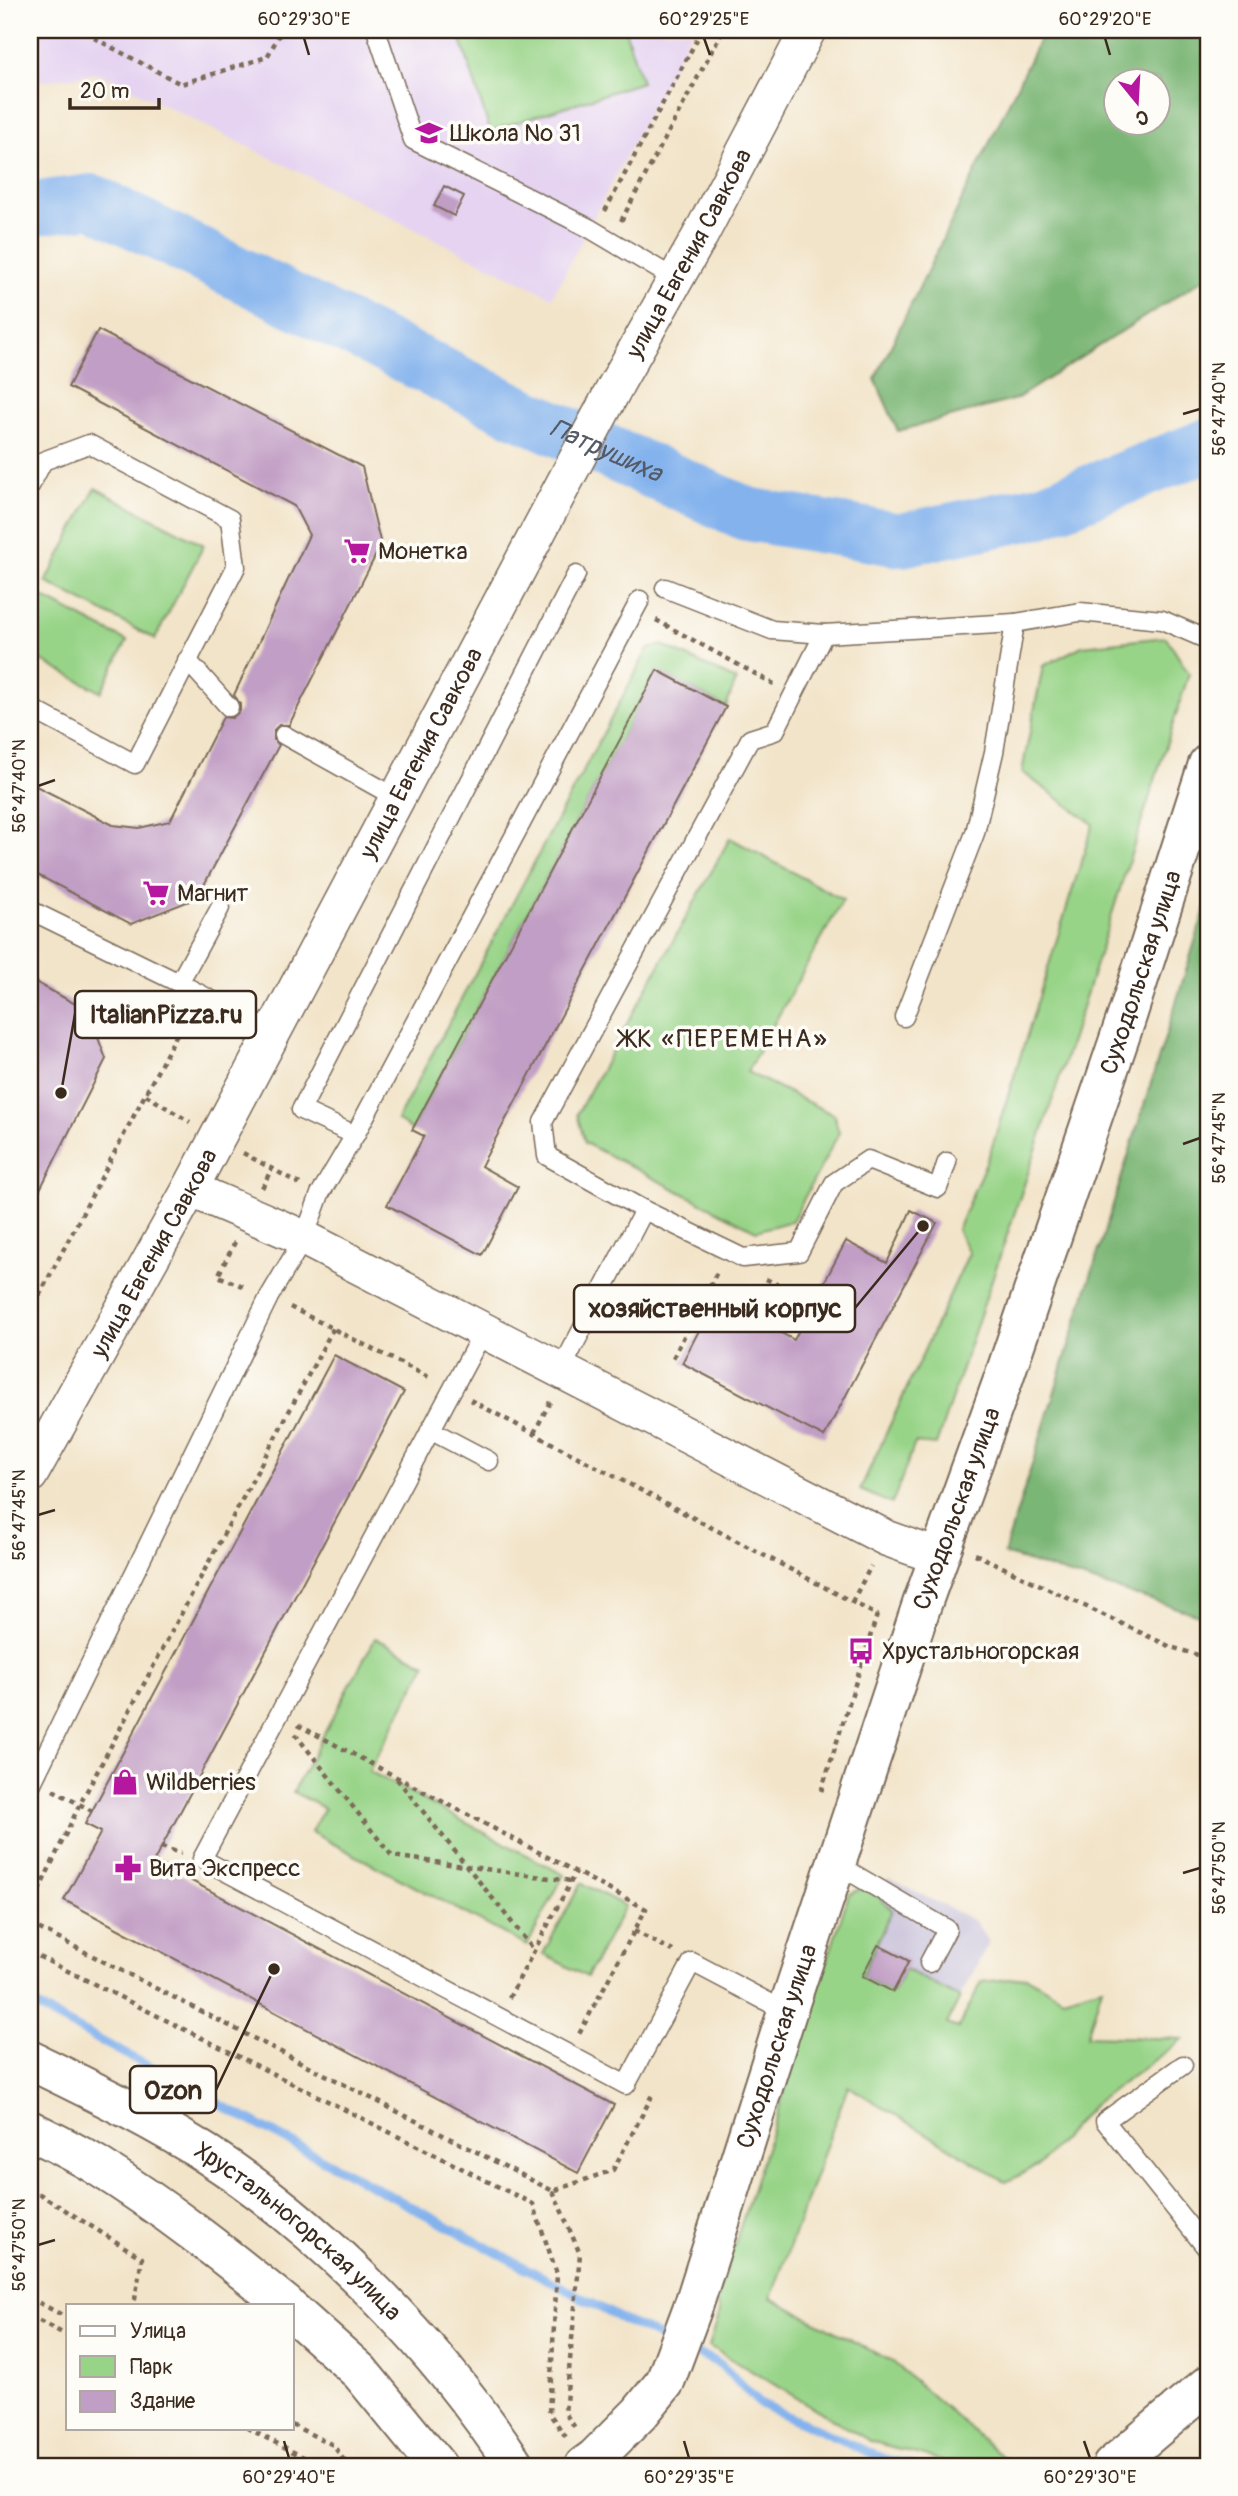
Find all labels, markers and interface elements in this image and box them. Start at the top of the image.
text: 60°29'30"E [258,8,350,31]
text: 60°29'25"E [659,8,749,31]
text: 60°29'20"E [1059,8,1151,31]
scale bar [70,66,159,110]
north arrow [1102,66,1172,136]
text: 20 m [80,78,129,105]
text: С [1132,104,1151,131]
school or university icon: Школа № 31 [414,118,444,148]
place label: Школа № 31 [450,119,581,148]
street label: улица Евгения Савкова [619,144,758,364]
text: 56°47'40"N [1208,362,1231,456]
water label: Патрушиха [545,412,669,491]
supermarket icon: Монетка [342,536,372,566]
place label: Монетка [378,537,468,566]
street label: улица Евгения Савкова [353,643,489,864]
text: 56°47'40"N [8,739,31,833]
street label: Суходольская улица [1094,867,1187,1078]
supermarket icon: Магнит [141,878,171,908]
place label: Магнит [177,879,248,908]
callout: ItalianPizza.ru [75,991,256,1038]
text: ItalianPizza.ru [90,999,242,1031]
district label: ЖК «ПЕРЕМЕНА» [615,1023,829,1055]
text: 56°47'45"N [1208,1092,1231,1184]
street label: улица Евгения Савкова [84,1144,223,1364]
callout: хозяйственный корпус [574,1285,855,1332]
text: хозяйственный корпус [588,1293,842,1325]
street label: Суходольская улица [907,1403,1006,1614]
text: 56°47'45"N [8,1469,31,1561]
bus stop icon: Хрустальногорская [846,1636,876,1666]
place label: Хрустальногорская [882,1637,1079,1666]
shop icon: Wildberries [110,1767,140,1797]
place label: Wildberries [146,1768,256,1797]
text: 56°47'50"N [1208,1821,1231,1915]
pharmacy icon: Вита Экспресс [113,1853,143,1883]
place label: Вита Экспресс [149,1854,300,1883]
street label: Суходольская улица [730,1940,823,2152]
callout: Ozon [130,2066,216,2113]
text: Ozon [144,2075,203,2107]
street label: Хрустальногорская улица [189,2136,408,2326]
text: 56°47'50"N [8,2198,31,2292]
legend [66,2304,294,2430]
text: Улица [130,2318,186,2345]
text: Парк [130,2354,173,2381]
text: Здание [130,2388,196,2415]
text: 60°29'40"E [243,2466,335,2489]
text: 60°29'35"E [644,2466,734,2489]
text: 60°29'30"E [1044,2466,1136,2489]

